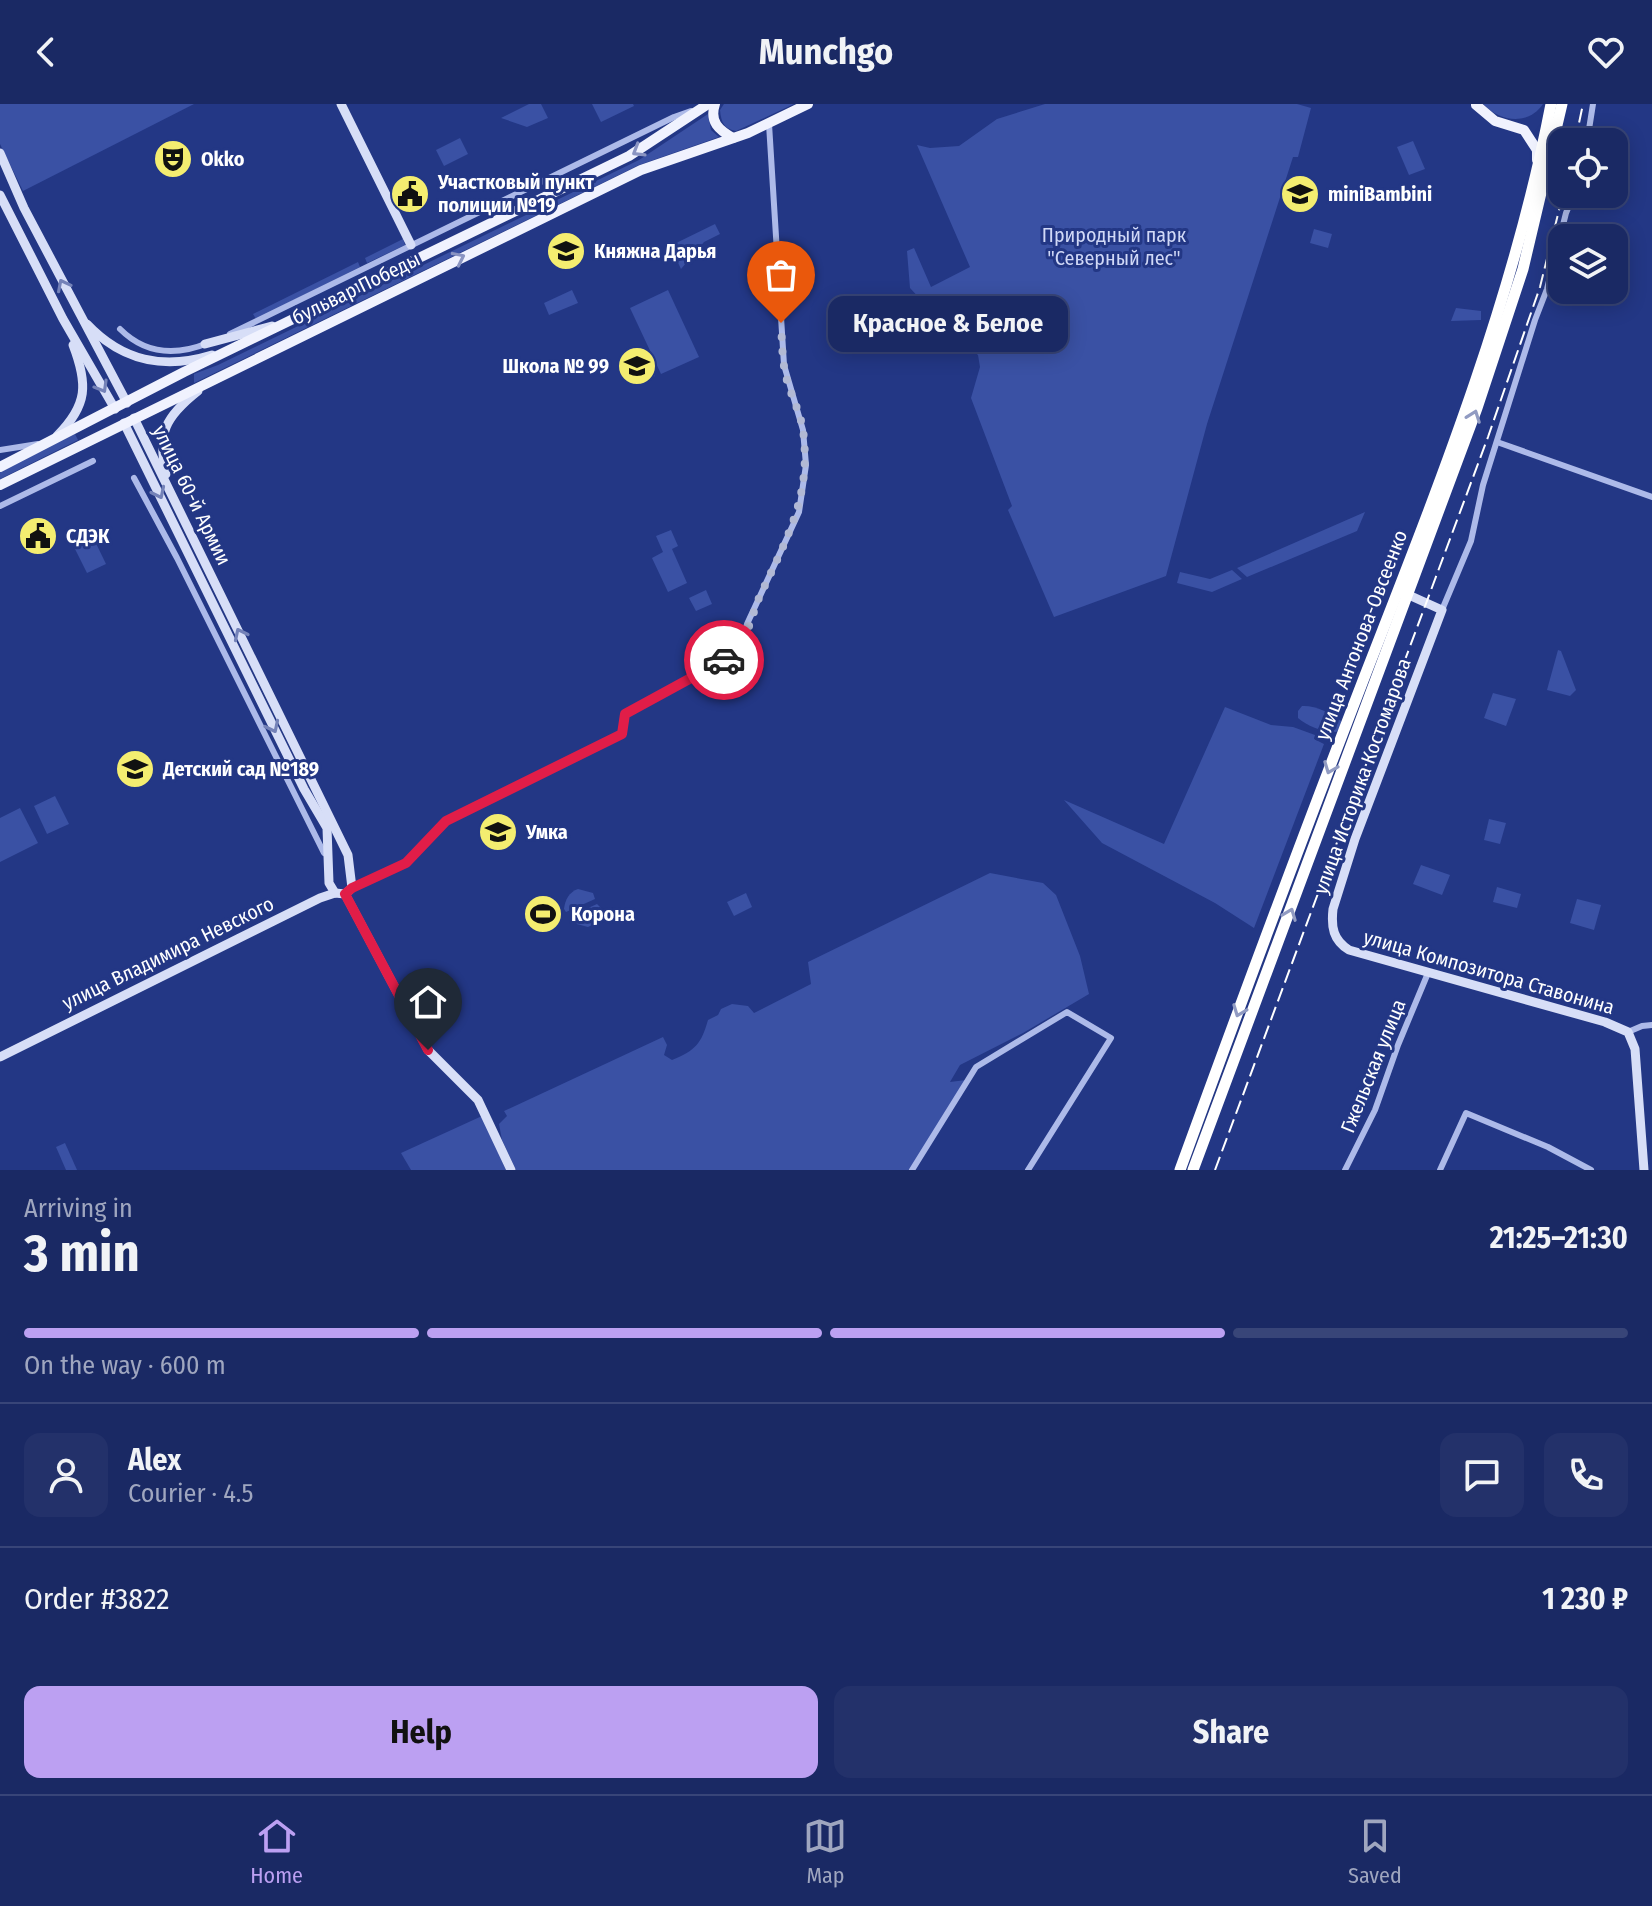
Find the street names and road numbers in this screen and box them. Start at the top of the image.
street label: бульвар Победы [288,247,424,329]
street label: улица 60-й Армии [148,421,236,569]
street label: улица Антонова-Овсеенко [1310,527,1412,743]
street label: улица Историка Костомарова [1308,655,1416,897]
street label: улица Владимира Невского [58,891,278,1015]
street label: улица Композитора Ставонина [1361,925,1617,1019]
street label: Гжельская улица [1335,996,1411,1136]

